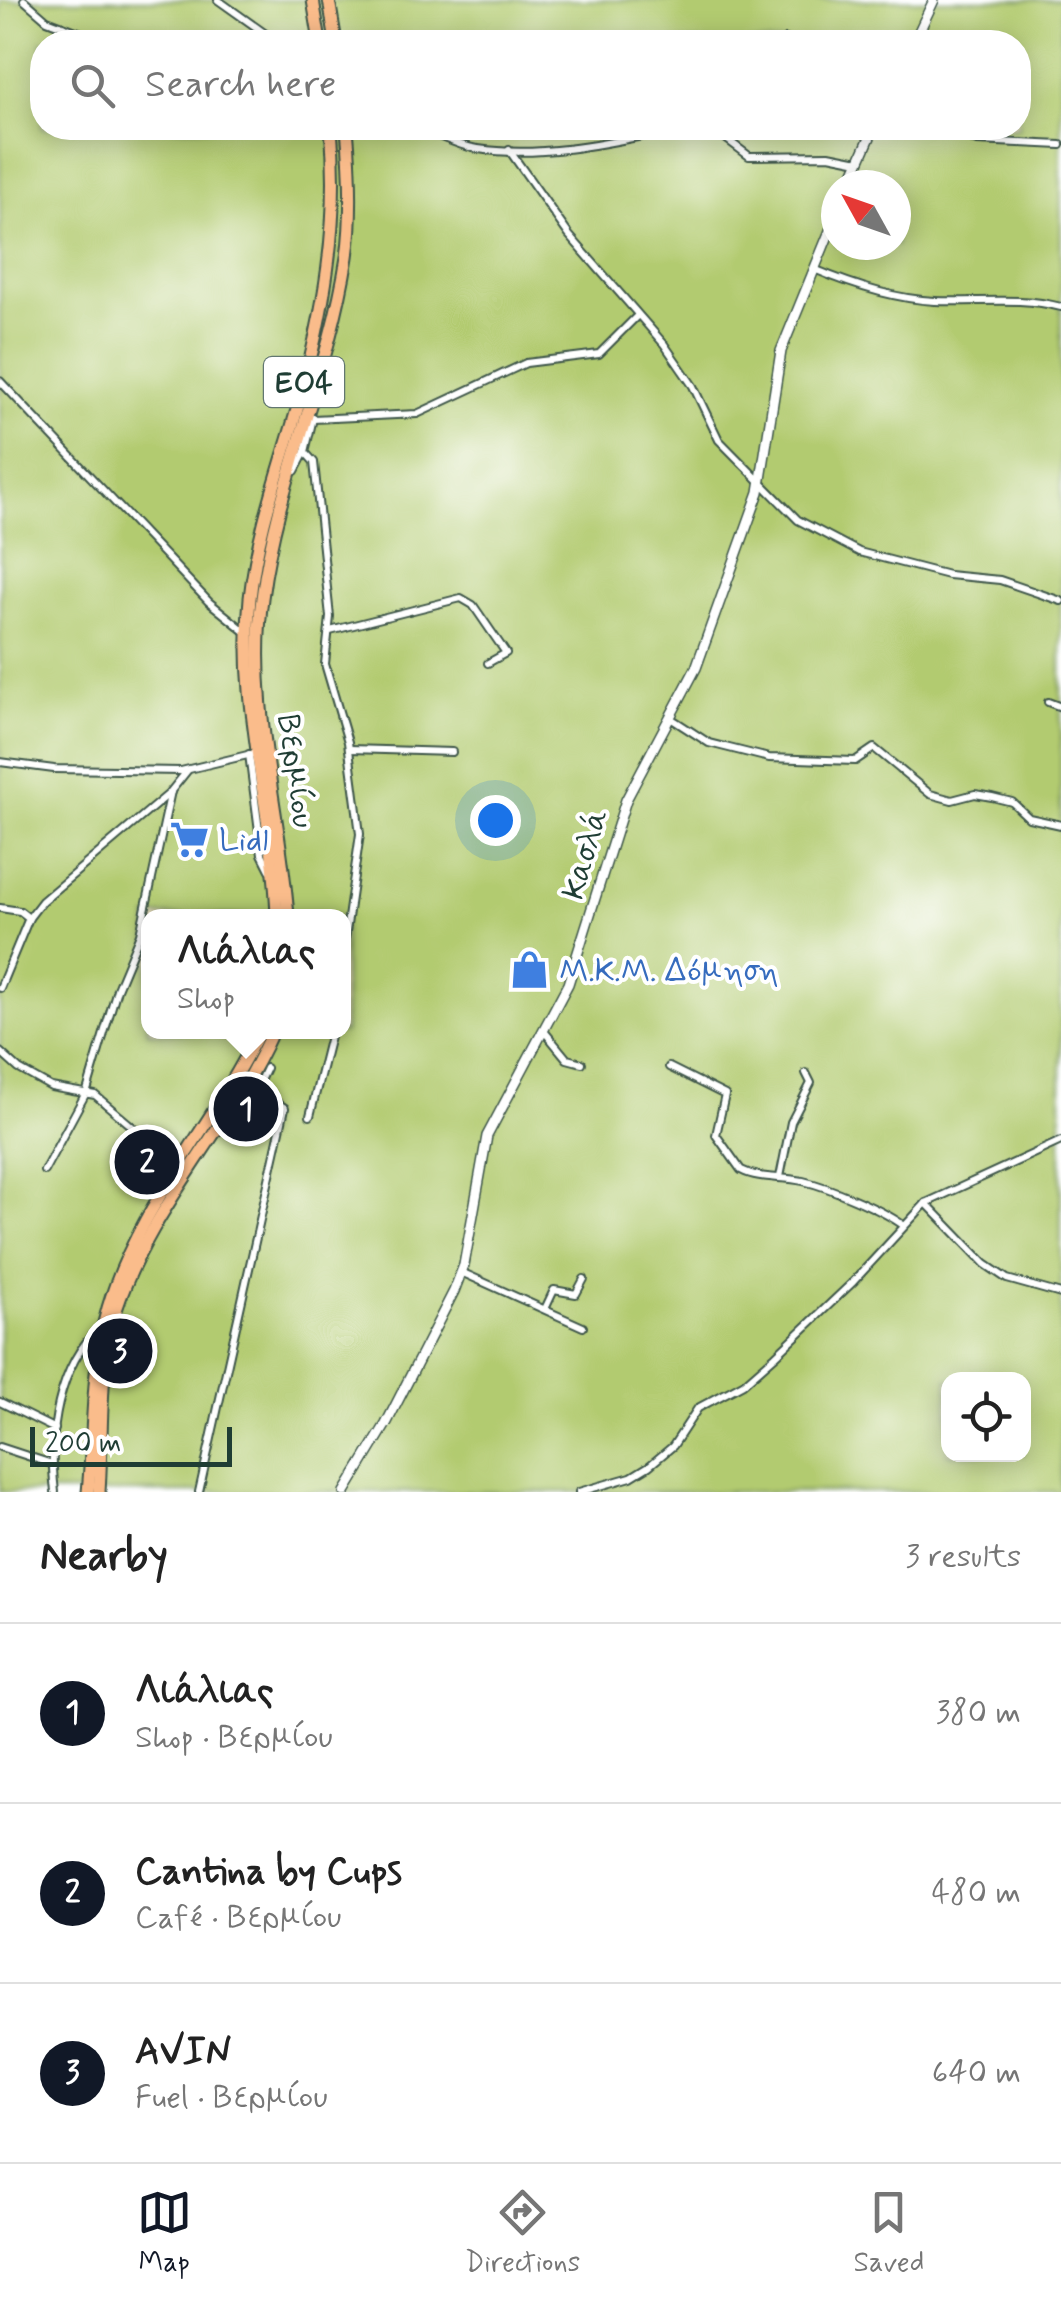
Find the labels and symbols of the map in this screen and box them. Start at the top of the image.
north arrow [821,170,911,260]
road number: ΕΟ4 [264,357,344,407]
street label: Βερμίου [266,712,324,831]
your location [470,795,521,846]
street label: Κασλά [553,805,619,904]
supermarket icon: Lidl [168,818,210,860]
place label: Lidl [219,820,268,862]
shop icon: Μ.Κ.Μ. Δόμηση [508,949,550,991]
place label: Μ.Κ.Μ. Δόμηση [559,951,779,993]
pin: 1 [214,1072,278,1146]
pin: 2 [114,1124,180,1200]
pin: 3 [88,1314,152,1388]
scale bar [30,1422,232,1466]

